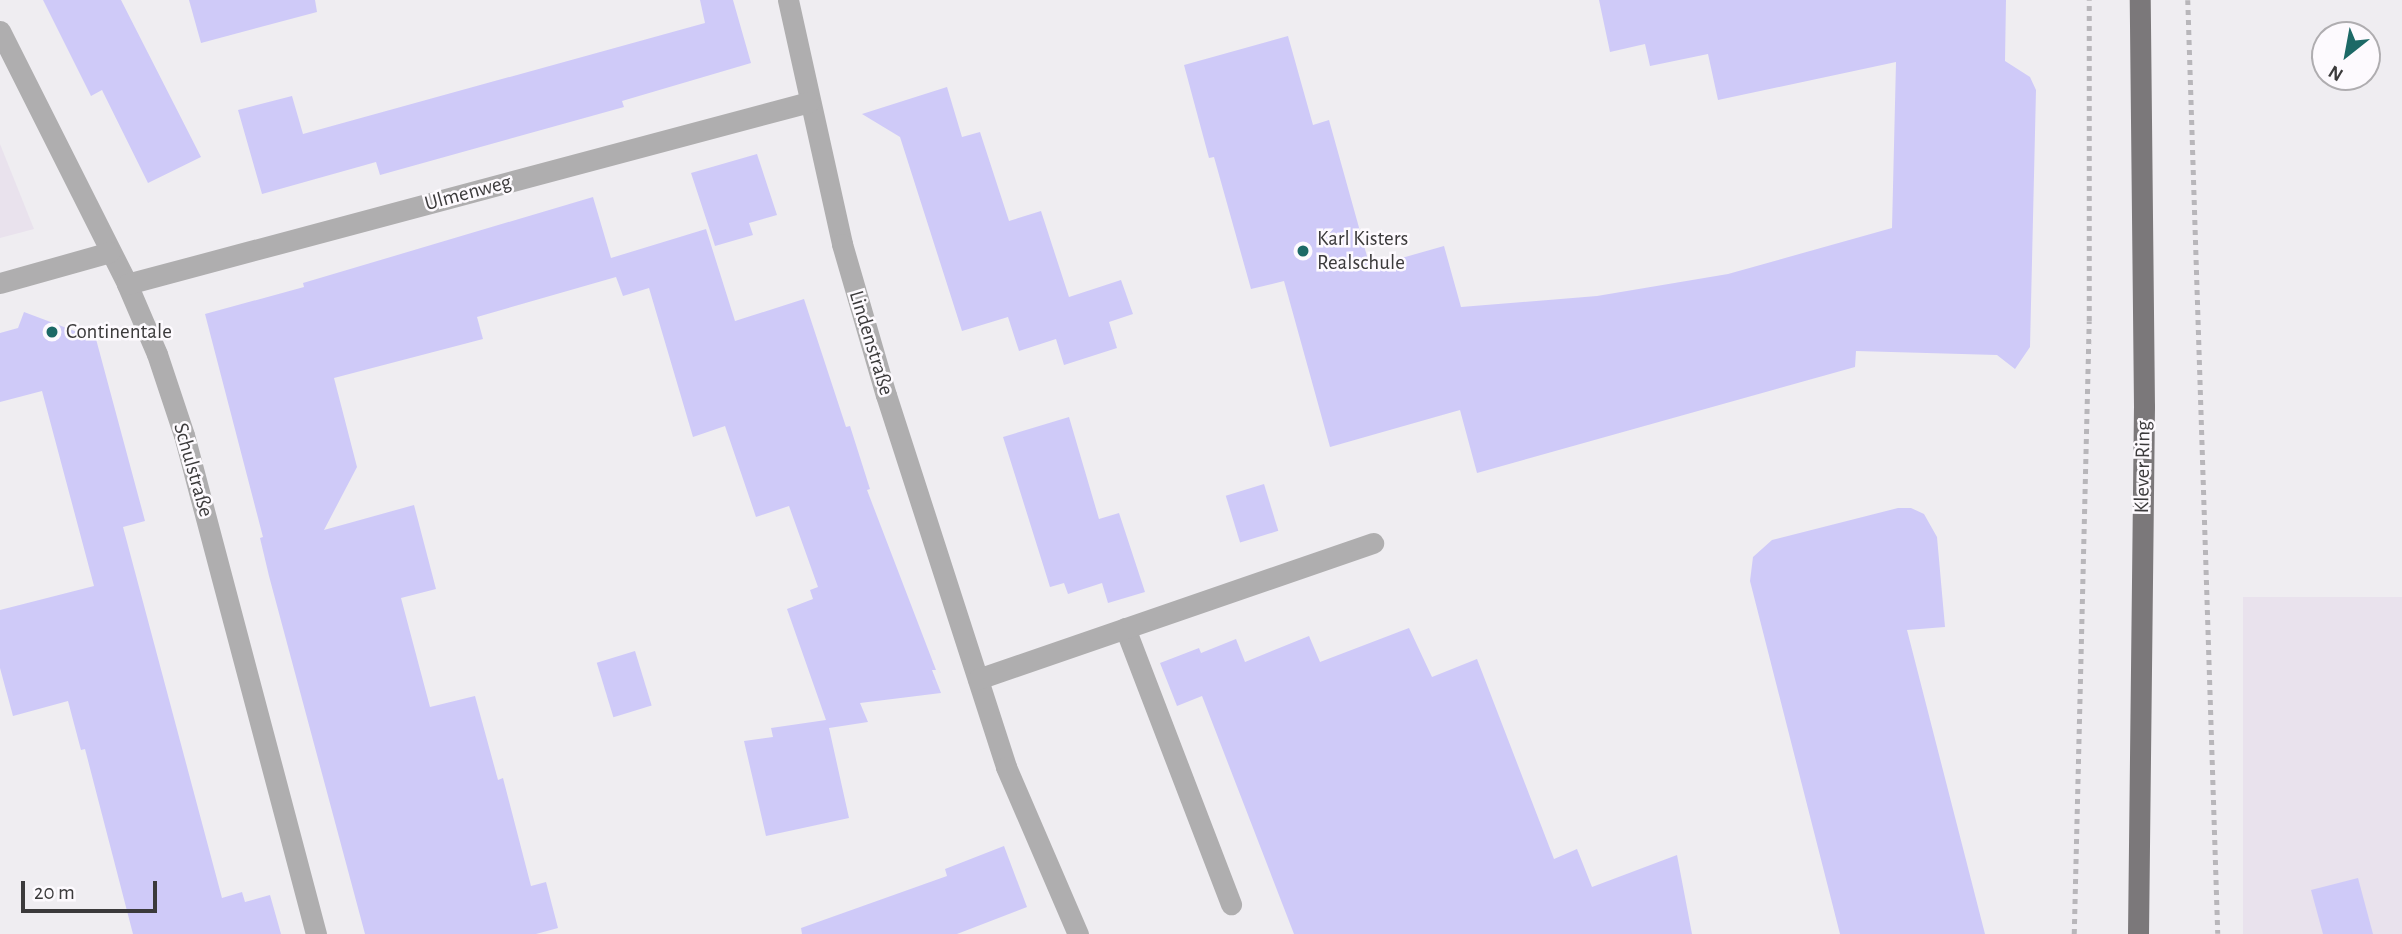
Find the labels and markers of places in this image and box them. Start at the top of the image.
place label: Karl Kisters Realschule [1317,226,1408,276]
marker: Karl Kisters Realschule [1295,243,1311,259]
place label: Continentale [66,319,172,345]
marker: Continentale [44,324,60,340]

